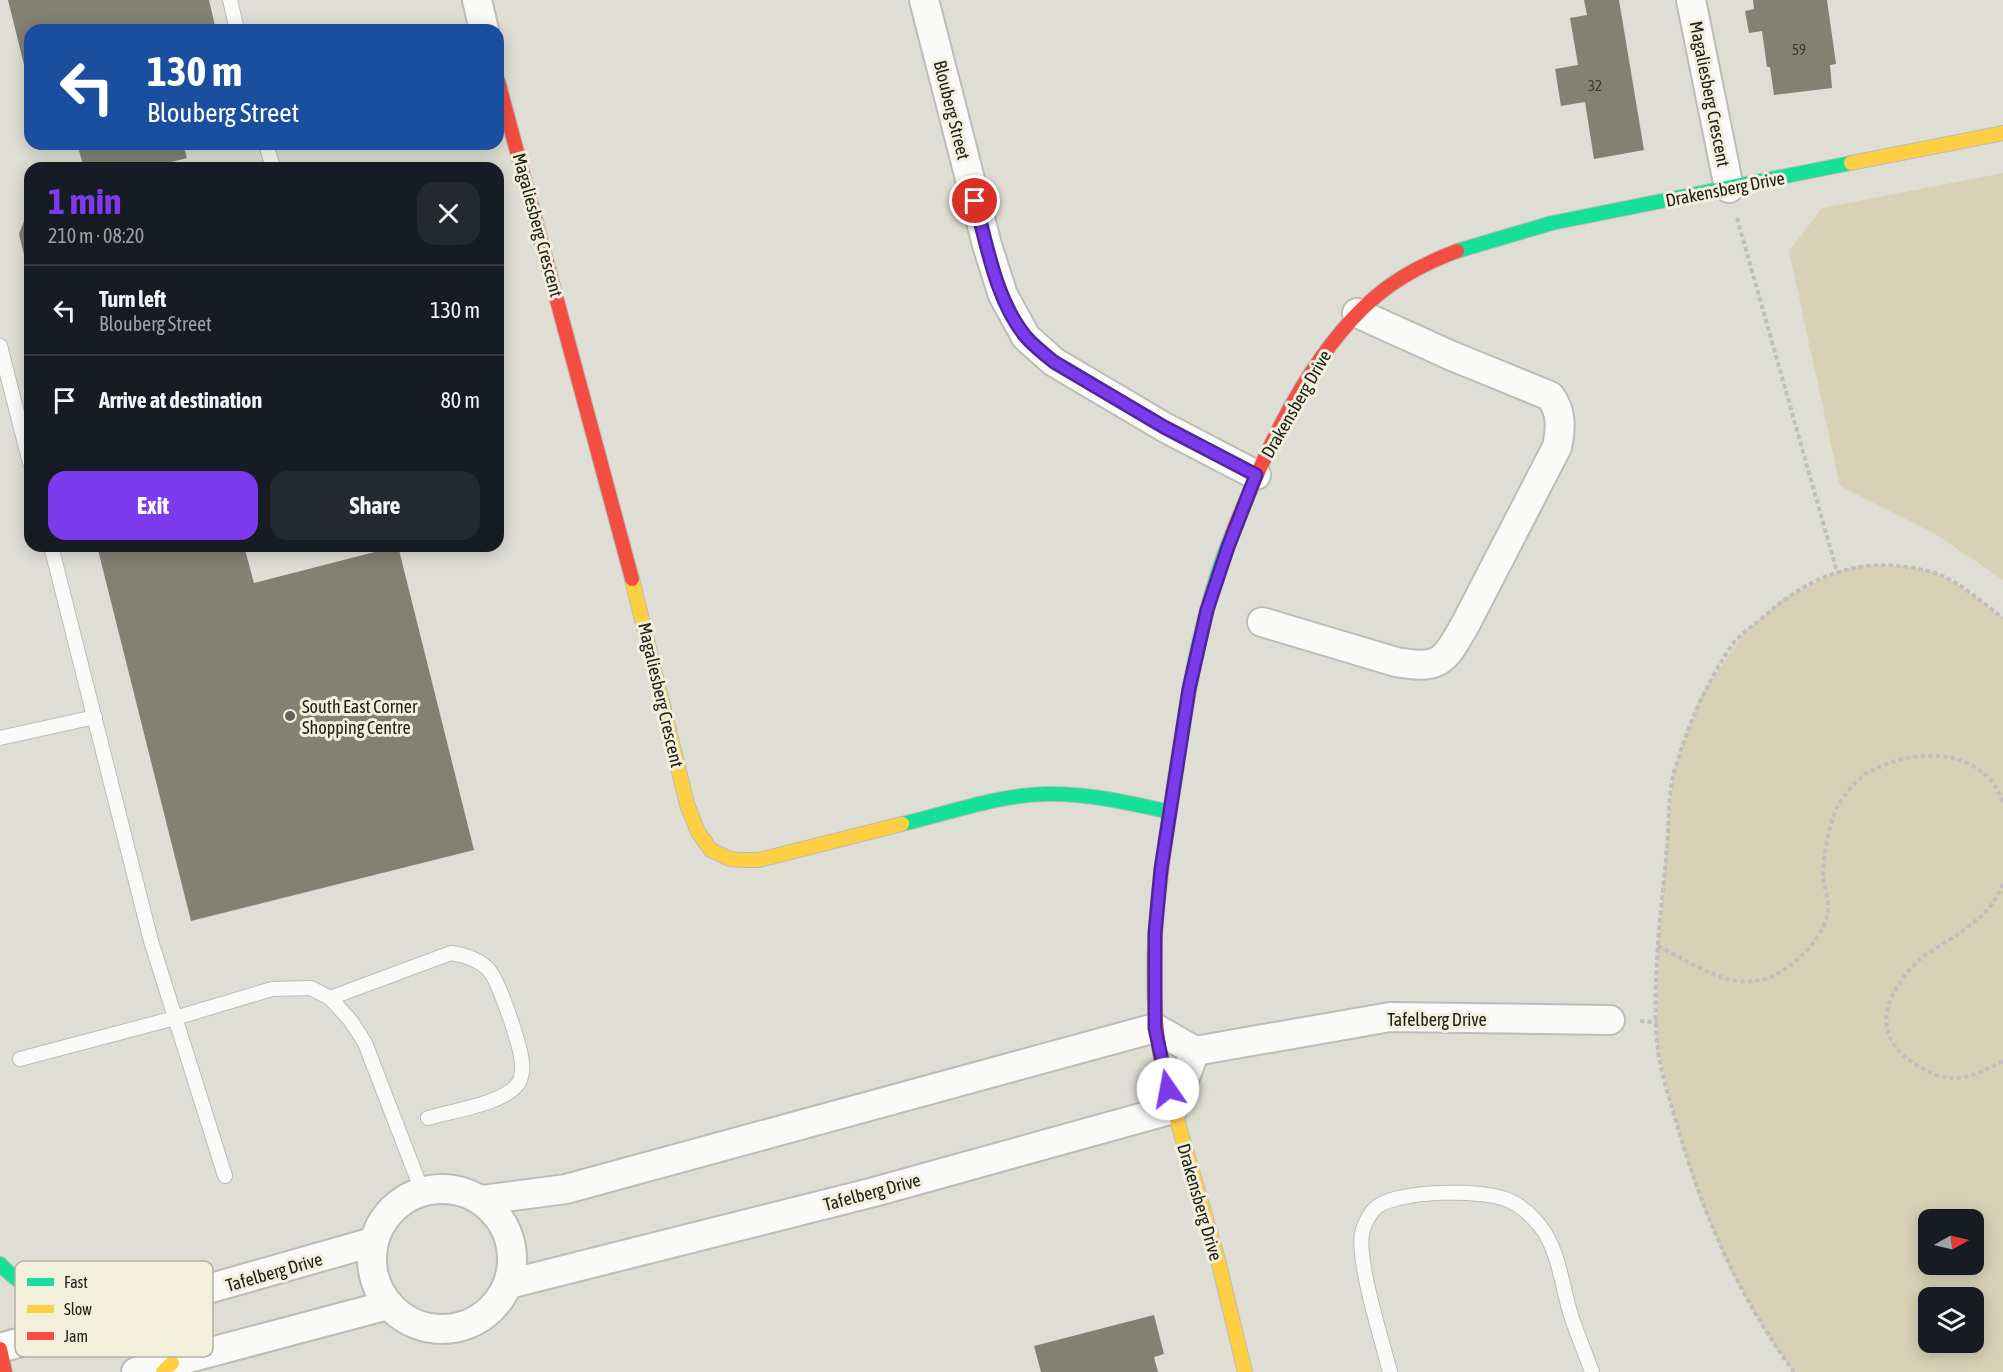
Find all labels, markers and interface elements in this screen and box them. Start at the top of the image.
street label: Magaliesberg Crescent [1686,19,1734,169]
house number: 59 [1792,41,1806,58]
text: 130 m [147,47,242,95]
icon: left [48,48,126,126]
street label: Blouberg Street [930,58,974,162]
house number: 32 [1588,77,1602,94]
text: Blouberg Street [147,97,299,128]
street label: Magaliesberg Crescent [509,151,567,299]
street label: Drakensberg Drive [1664,167,1786,211]
pin [949,175,1000,226]
text: 1 min [48,180,122,222]
button: close [417,182,480,245]
icon: arrive [958,184,991,217]
text: 210 m · 08:20 [48,224,144,247]
text: Turn left [99,286,166,312]
icon: left [48,294,81,327]
text: 130 m [430,297,480,323]
text: Blouberg Street [99,312,212,335]
street label: Drakensberg Drive [1257,346,1335,462]
icon: arrive [48,384,81,417]
text: Arrive at destination [99,387,262,413]
text: 80 m [440,387,480,413]
button: Exit [48,471,258,540]
button: Share [270,471,480,540]
street label: Magaliesberg Crescent [634,621,688,769]
place label: South East Corner Shopping Centre [302,696,418,738]
marker: South East Corner Shopping Centre [283,709,297,723]
street label: Tafelberg Drive [1387,1009,1487,1030]
position arrow [1136,1057,1200,1121]
street label: Drakensberg Drive [1173,1141,1227,1263]
street label: Tafelberg Drive [821,1169,923,1215]
north arrow [1918,1209,1984,1275]
map controls [1918,1209,1984,1353]
street label: Tafelberg Drive [223,1248,325,1296]
legend [15,1261,213,1357]
text: Fast [64,1273,88,1291]
button: layers [1918,1287,1984,1353]
text: Slow [64,1300,92,1318]
text: Jam [64,1327,88,1345]

